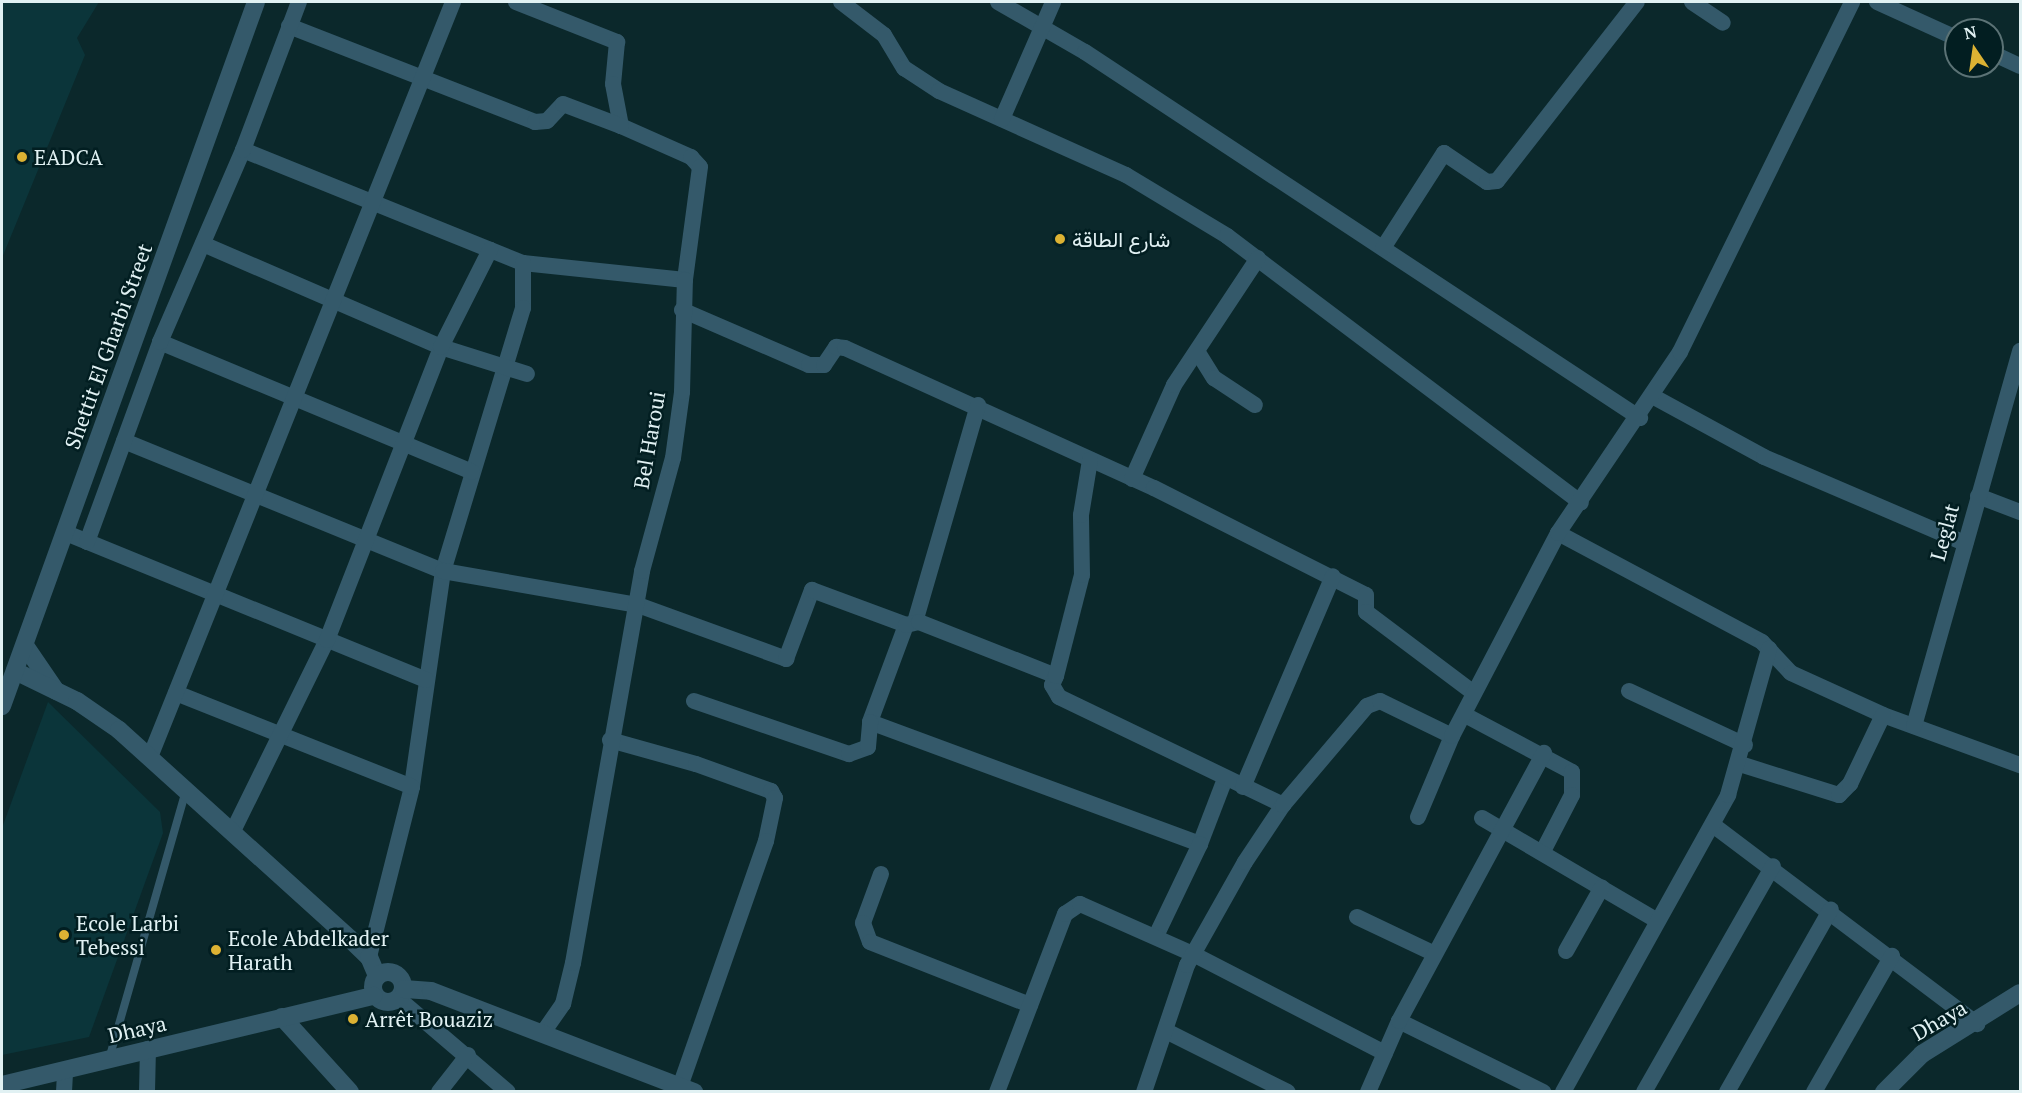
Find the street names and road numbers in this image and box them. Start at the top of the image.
street label: Shettit El Gharbi Street [59,240,157,452]
street label: Bel Haroui [628,389,670,491]
street label: Leglat [1924,501,1964,563]
street label: Dhaya [1907,994,1971,1046]
street label: Dhaya [105,1010,169,1048]

